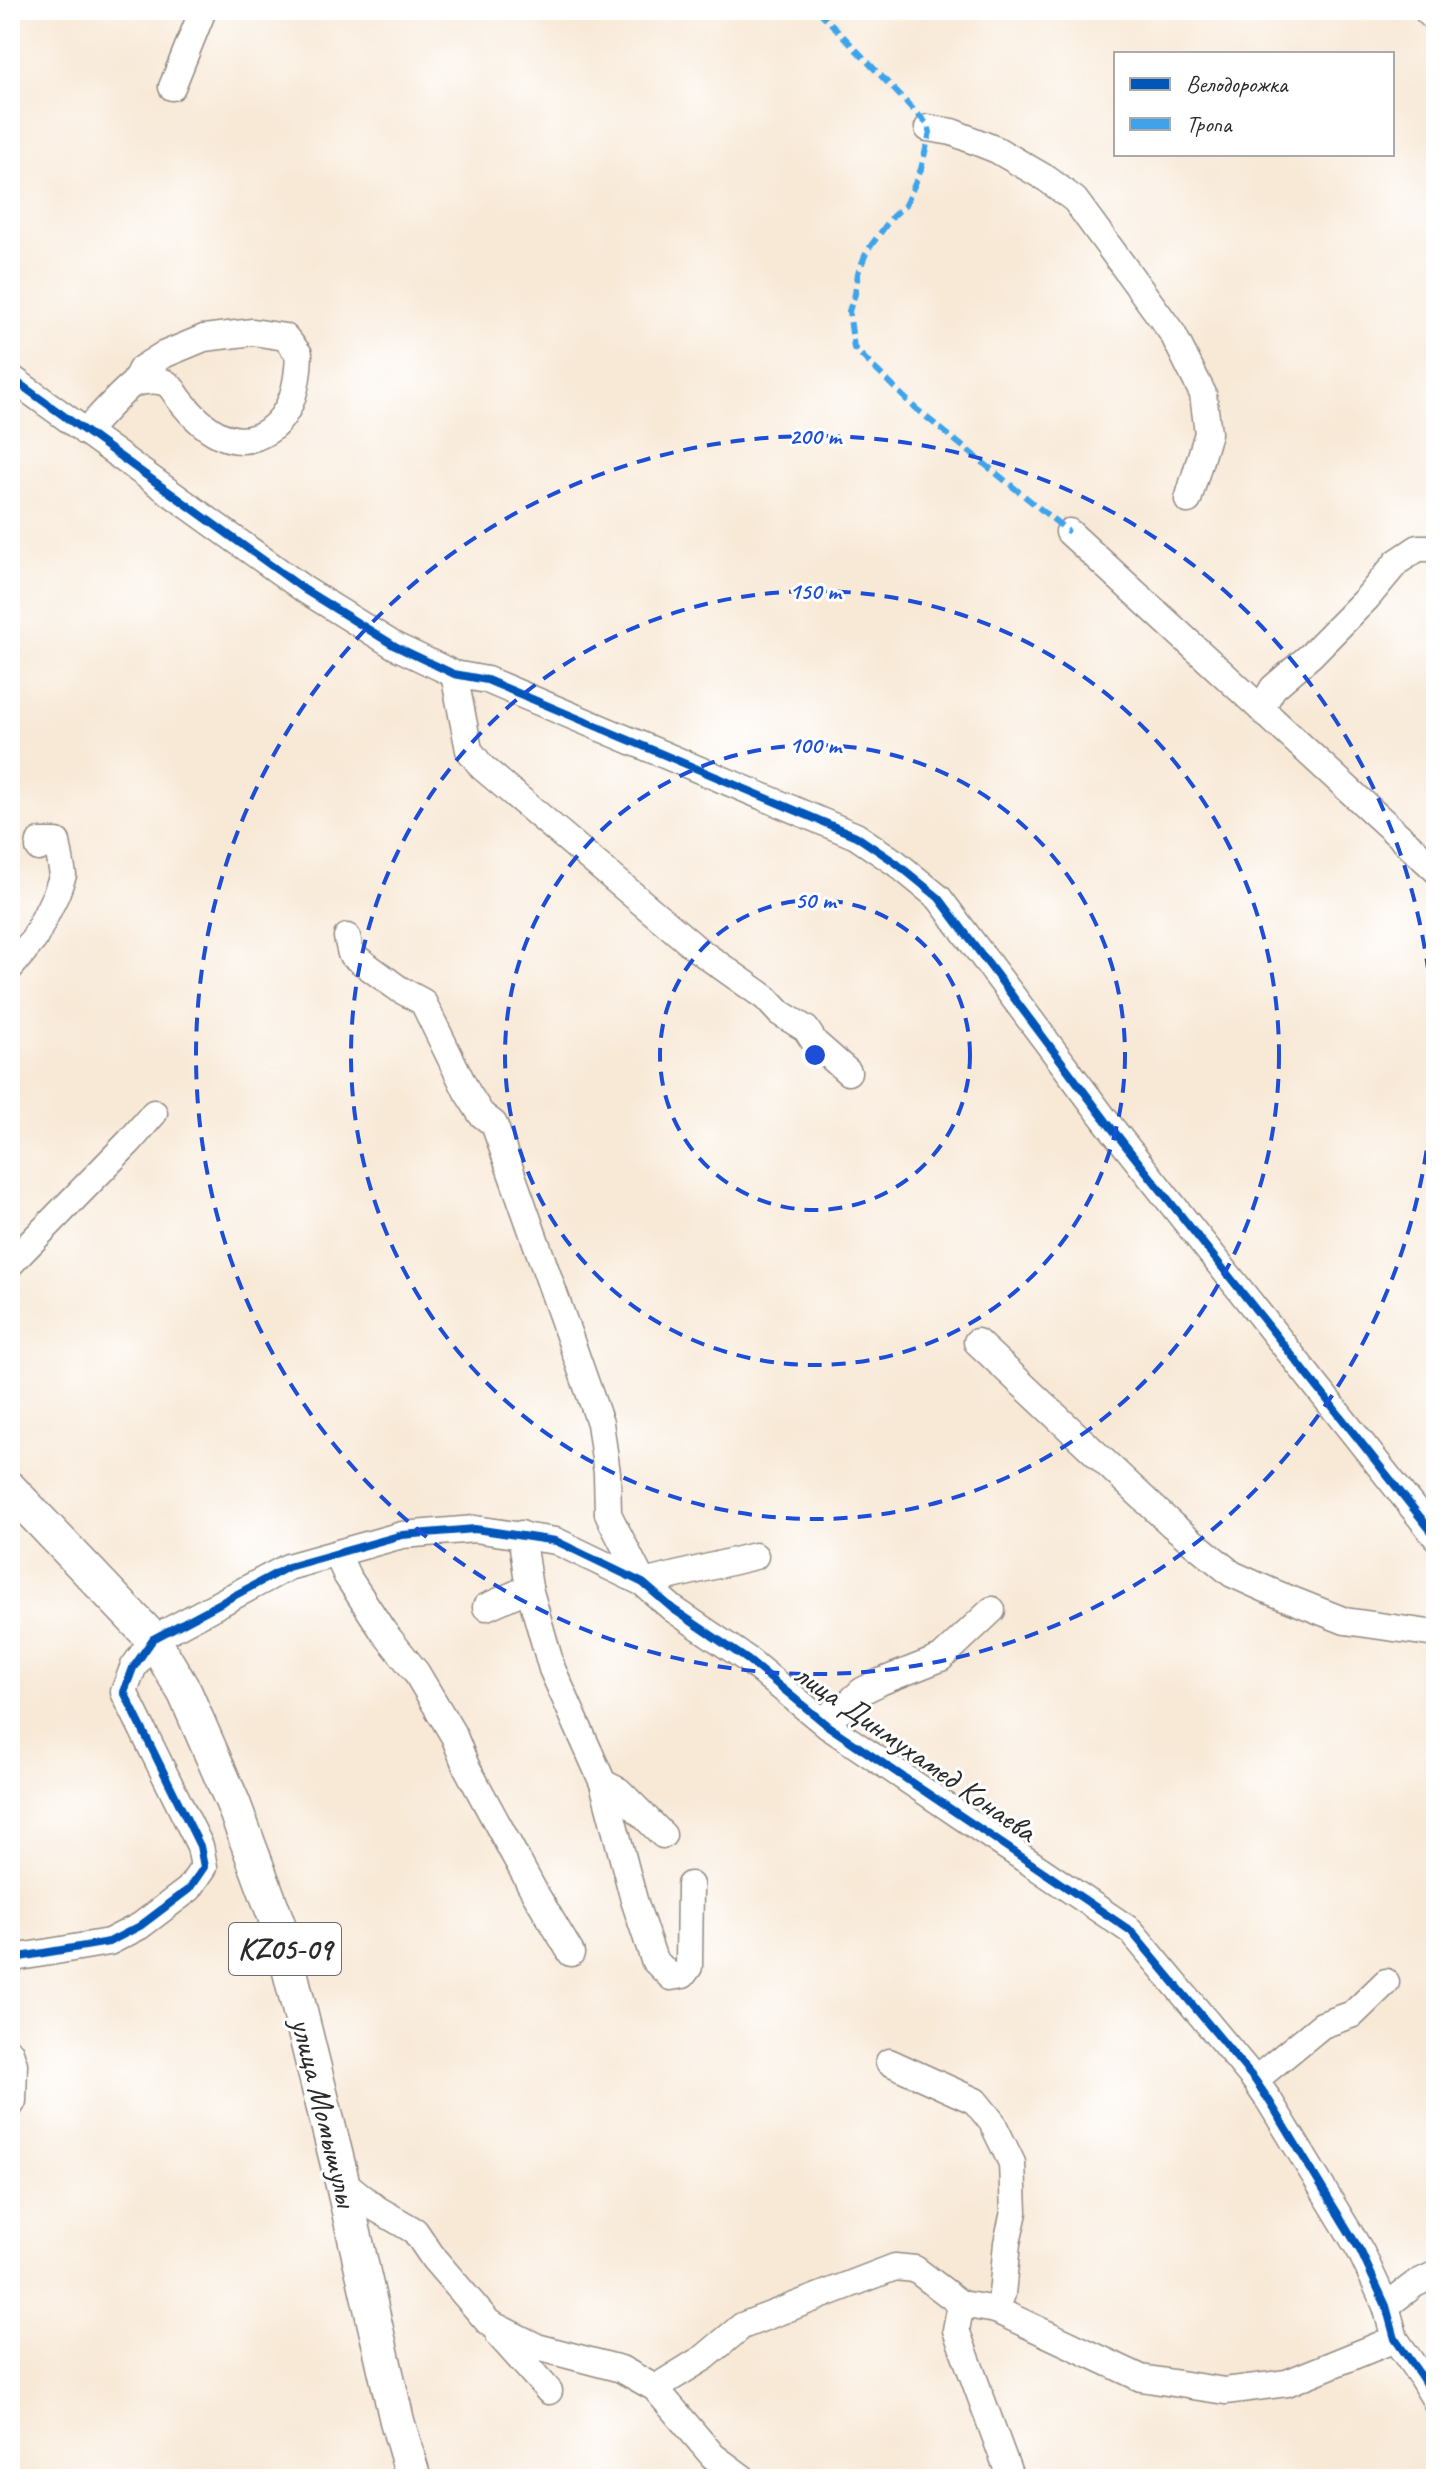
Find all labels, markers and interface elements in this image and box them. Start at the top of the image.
legend [1114,52,1394,156]
text: Велодорожка [1186,69,1289,99]
text: Тропа [1186,109,1233,139]
text: 200 m [789,421,843,451]
text: 150 m [789,576,843,606]
text: 100 m [789,730,843,760]
text: 50 m [795,885,838,915]
centre of rings [801,1041,829,1069]
street label: лица Динмухамед Конаева [787,1654,1046,1852]
road number: KZ05-09 [229,1923,341,1975]
street label: улица Момышулы [281,2012,368,2213]

